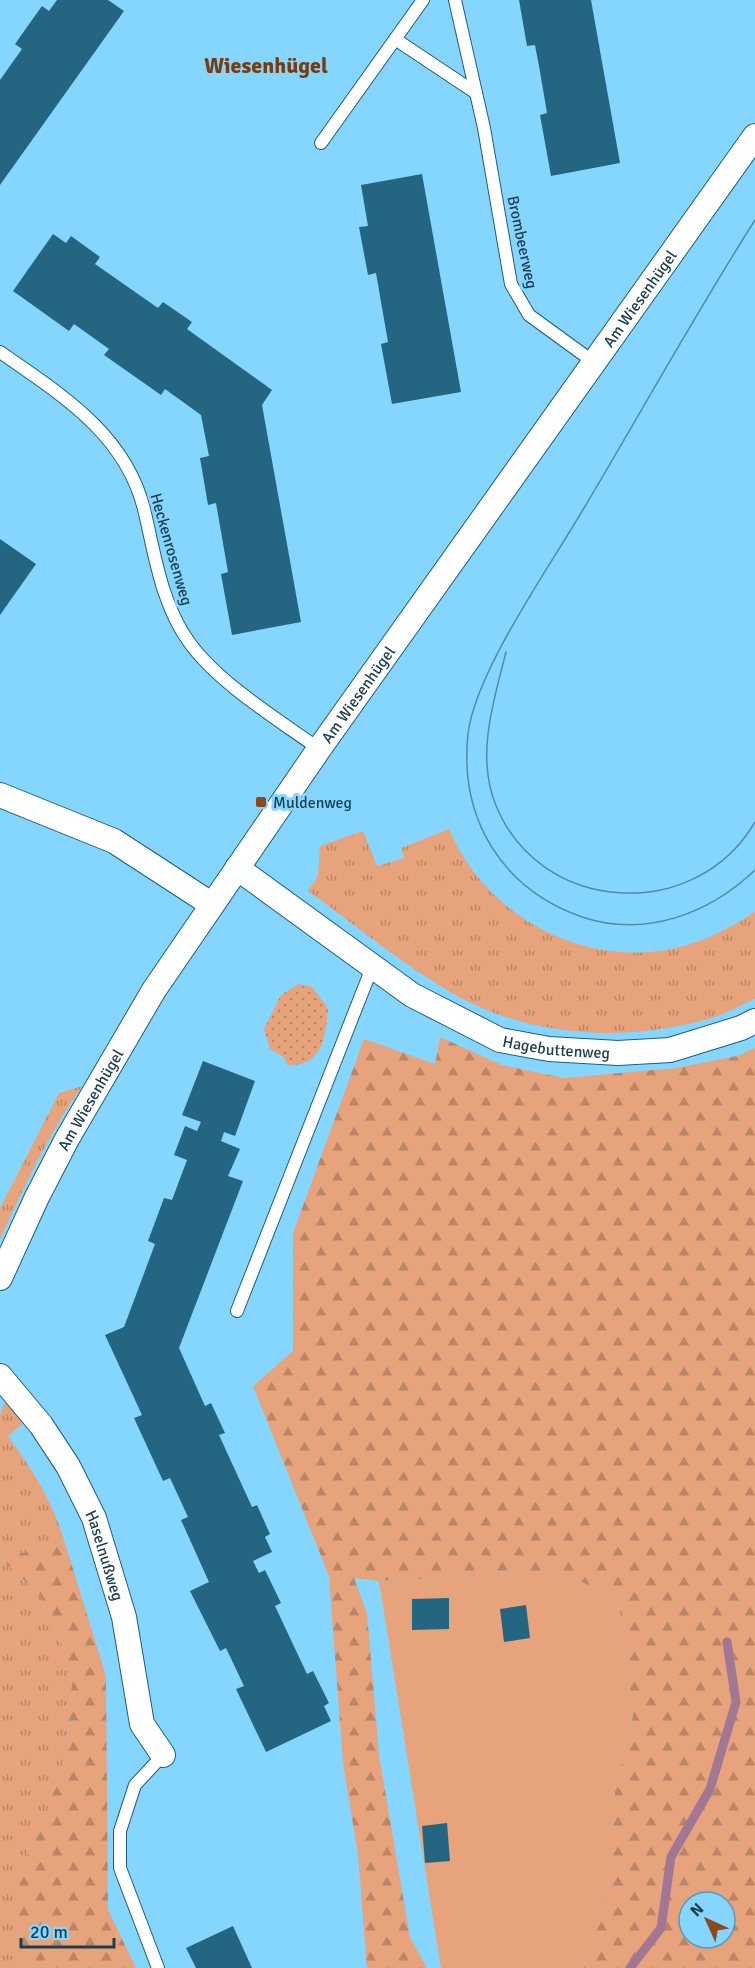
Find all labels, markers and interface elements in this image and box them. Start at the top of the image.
district label: Wiesenhügel [204,52,328,79]
street label: Brombeerweg [502,194,542,291]
street label: Am Wiesenhügel [599,246,682,351]
street label: Heckenrosenweg [145,491,197,608]
street label: Am Wiesenhügel [317,642,400,747]
place label: Muldenweg [273,793,352,813]
marker: Muldenweg [254,795,268,809]
street label: Hagebuttenweg [501,1032,611,1064]
street label: Am Wiesenhügel [54,1045,129,1154]
street label: Haselnußweg [81,1507,128,1603]
north arrow [677,1890,737,1950]
text: N [686,1899,708,1921]
scale bar [21,1911,114,1949]
text: 20 m [30,1921,68,1943]

